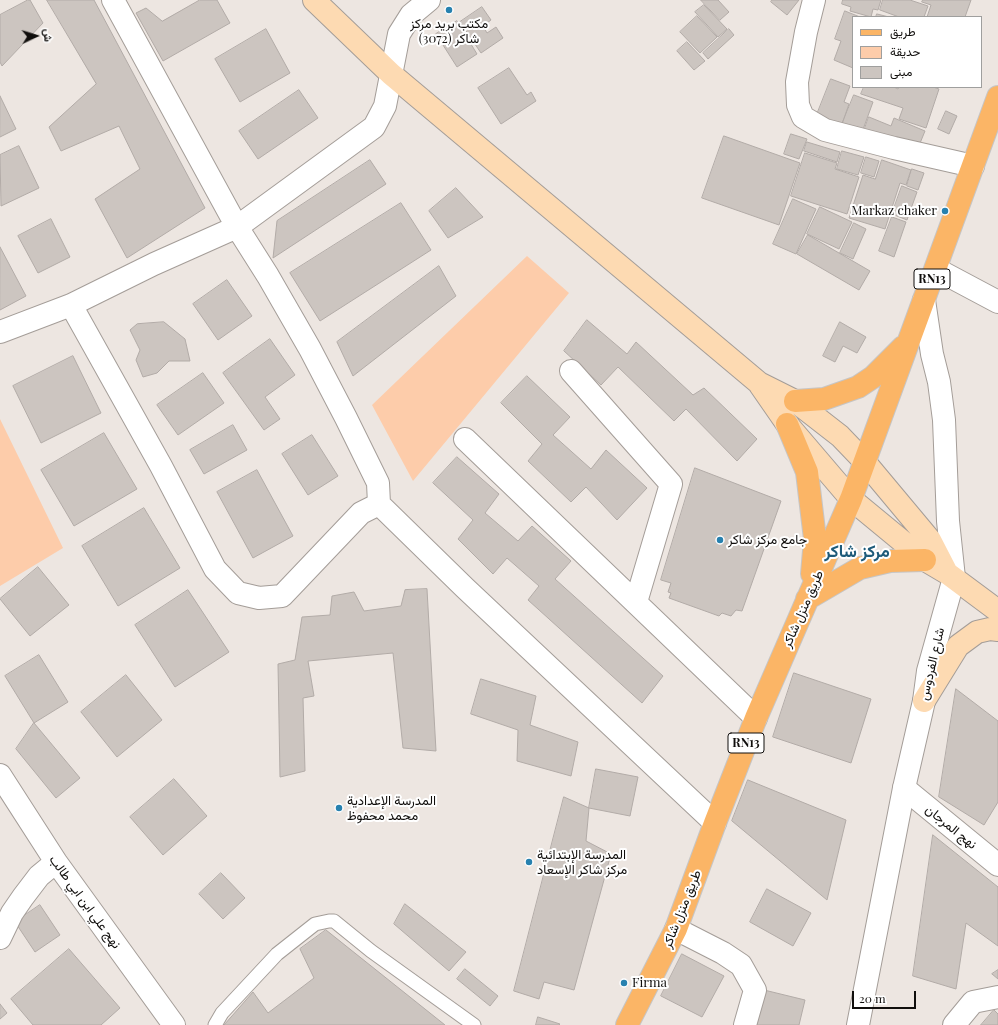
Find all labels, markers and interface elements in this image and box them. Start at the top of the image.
marker: مكتب بريد مركز شاكر (3072) [444,5,454,15]
north arrow [16,16,56,56]
place label: مكتب بريد مركز شاكر (3072) [410,16,488,47]
legend [852,16,982,88]
text: طريق [890,23,915,39]
text: ش [41,28,56,42]
text: حديقة [890,43,920,59]
text: مبنى [890,63,912,79]
place label: Markaz chaker [851,203,937,219]
marker: Markaz chaker [940,206,950,216]
road number: RN13 [914,269,950,289]
place label: جامع مركز شاكر [728,532,807,548]
marker: جامع مركز شاكر [715,535,725,545]
district label: مركز شاكر [824,542,890,562]
street label: طريق منزل شاكر [779,568,827,650]
street label: شارع الفردوس [916,626,948,702]
road number: RN13 [728,733,764,753]
place label: المدرسة الإعدادية محمد محفوظ [347,793,436,824]
street label: نهج المرجان [922,802,980,852]
marker: المدرسة الإعدادية محمد محفوظ [334,803,344,813]
place label: المدرسة الإبتدائية مركز شاكر الإسعاد [537,847,627,878]
street label: نهج علي ابن ابي طالب [46,852,124,952]
marker: المدرسة الإبتدائية مركز شاكر الإسعاد [524,857,534,867]
street label: طريق منزل شاكر [659,868,705,950]
place label: Firma [632,975,667,991]
marker: Firma [619,978,629,988]
scale bar [854,983,918,1009]
text: 20 m [859,990,886,1006]

